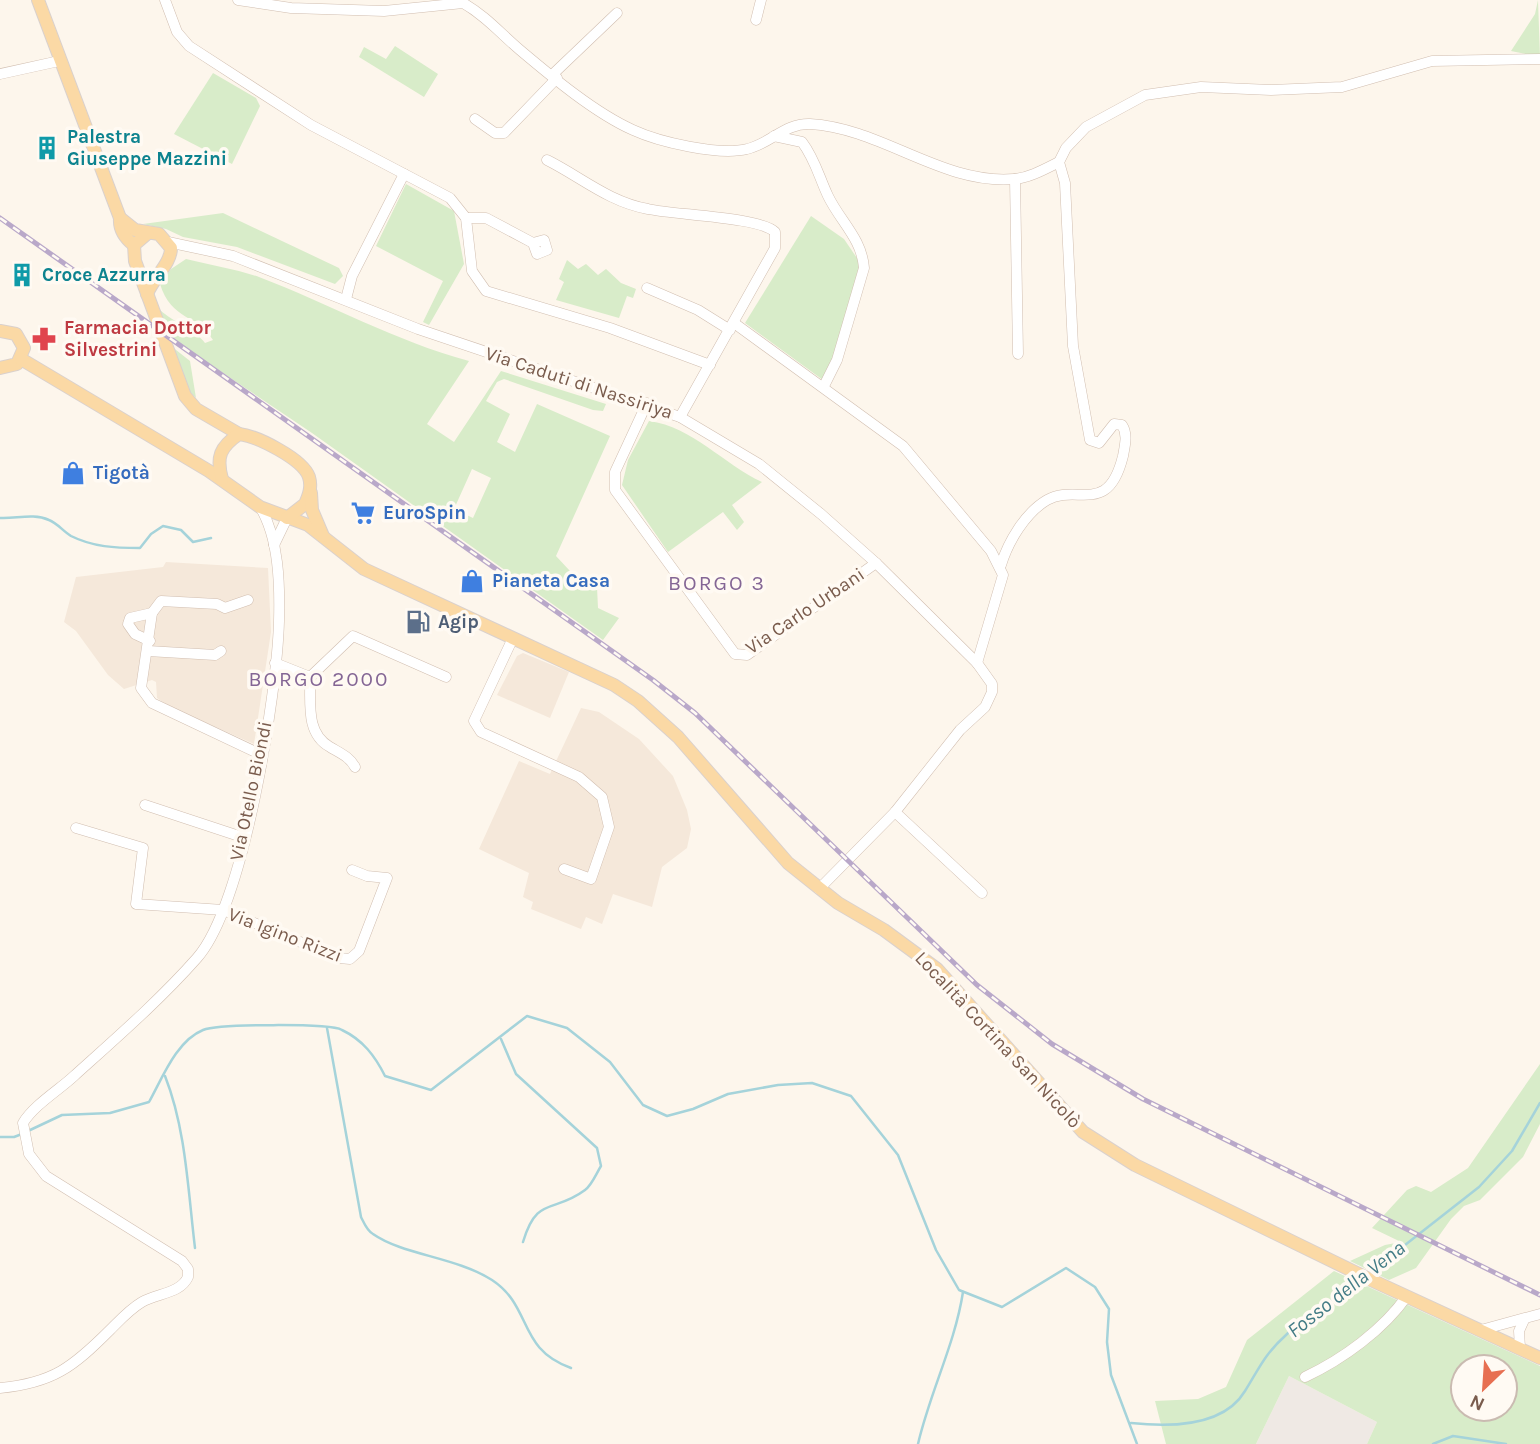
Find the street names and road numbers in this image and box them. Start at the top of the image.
street label: Via Caduti di Nassiriya [482,342,676,424]
street label: Via Carlo Urbani [741,563,869,659]
street label: Via Otello Biondi [225,719,277,863]
street label: Via Igino Rizzi [225,903,345,967]
street label: Località Cortina San Nicolò [910,947,1086,1133]

